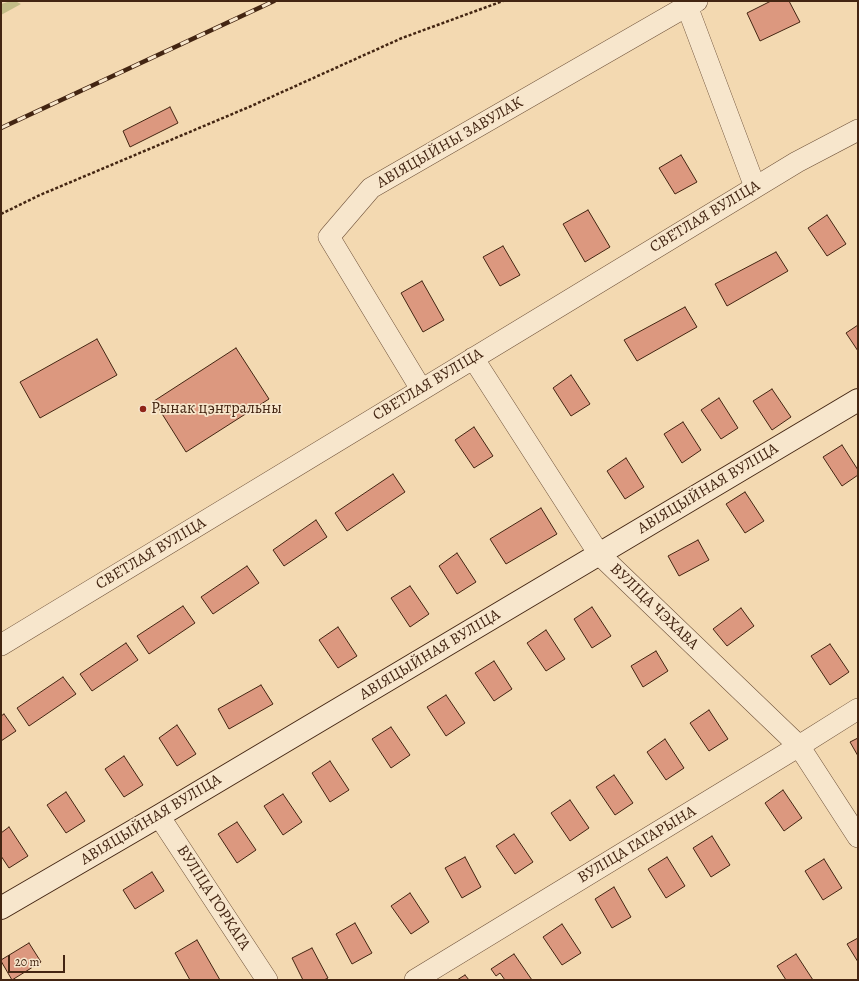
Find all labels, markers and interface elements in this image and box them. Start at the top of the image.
street label: АВІЯЦЫЙНЫ ЗАВУЛАК [373,93,527,193]
street label: СВЕТЛАЯ ВУЛІЦА [646,177,764,257]
street label: СВЕТЛАЯ ВУЛІЦА [369,345,487,425]
place label: Рынак цэнтральны [151,399,282,419]
marker: Рынак цэнтральны [138,404,148,414]
street label: АВІЯЦЫЙНАЯ ВУЛІЦА [634,439,782,539]
street label: СВЕТЛАЯ ВУЛІЦА [92,514,210,594]
street label: ВУЛІЦА ЧЭХАВА [606,560,702,654]
street label: АВІЯЦЫЙНАЯ ВУЛІЦА [356,605,504,705]
street label: АВІЯЦЫЙНАЯ ВУЛІЦА [77,770,225,870]
street label: ВУЛІЦА ГАГАРЫНА [574,802,700,888]
street label: ВУЛІЦА ГОРКАГА [172,842,254,954]
scale bar [10,947,67,973]
text: 20 m [15,954,39,970]

